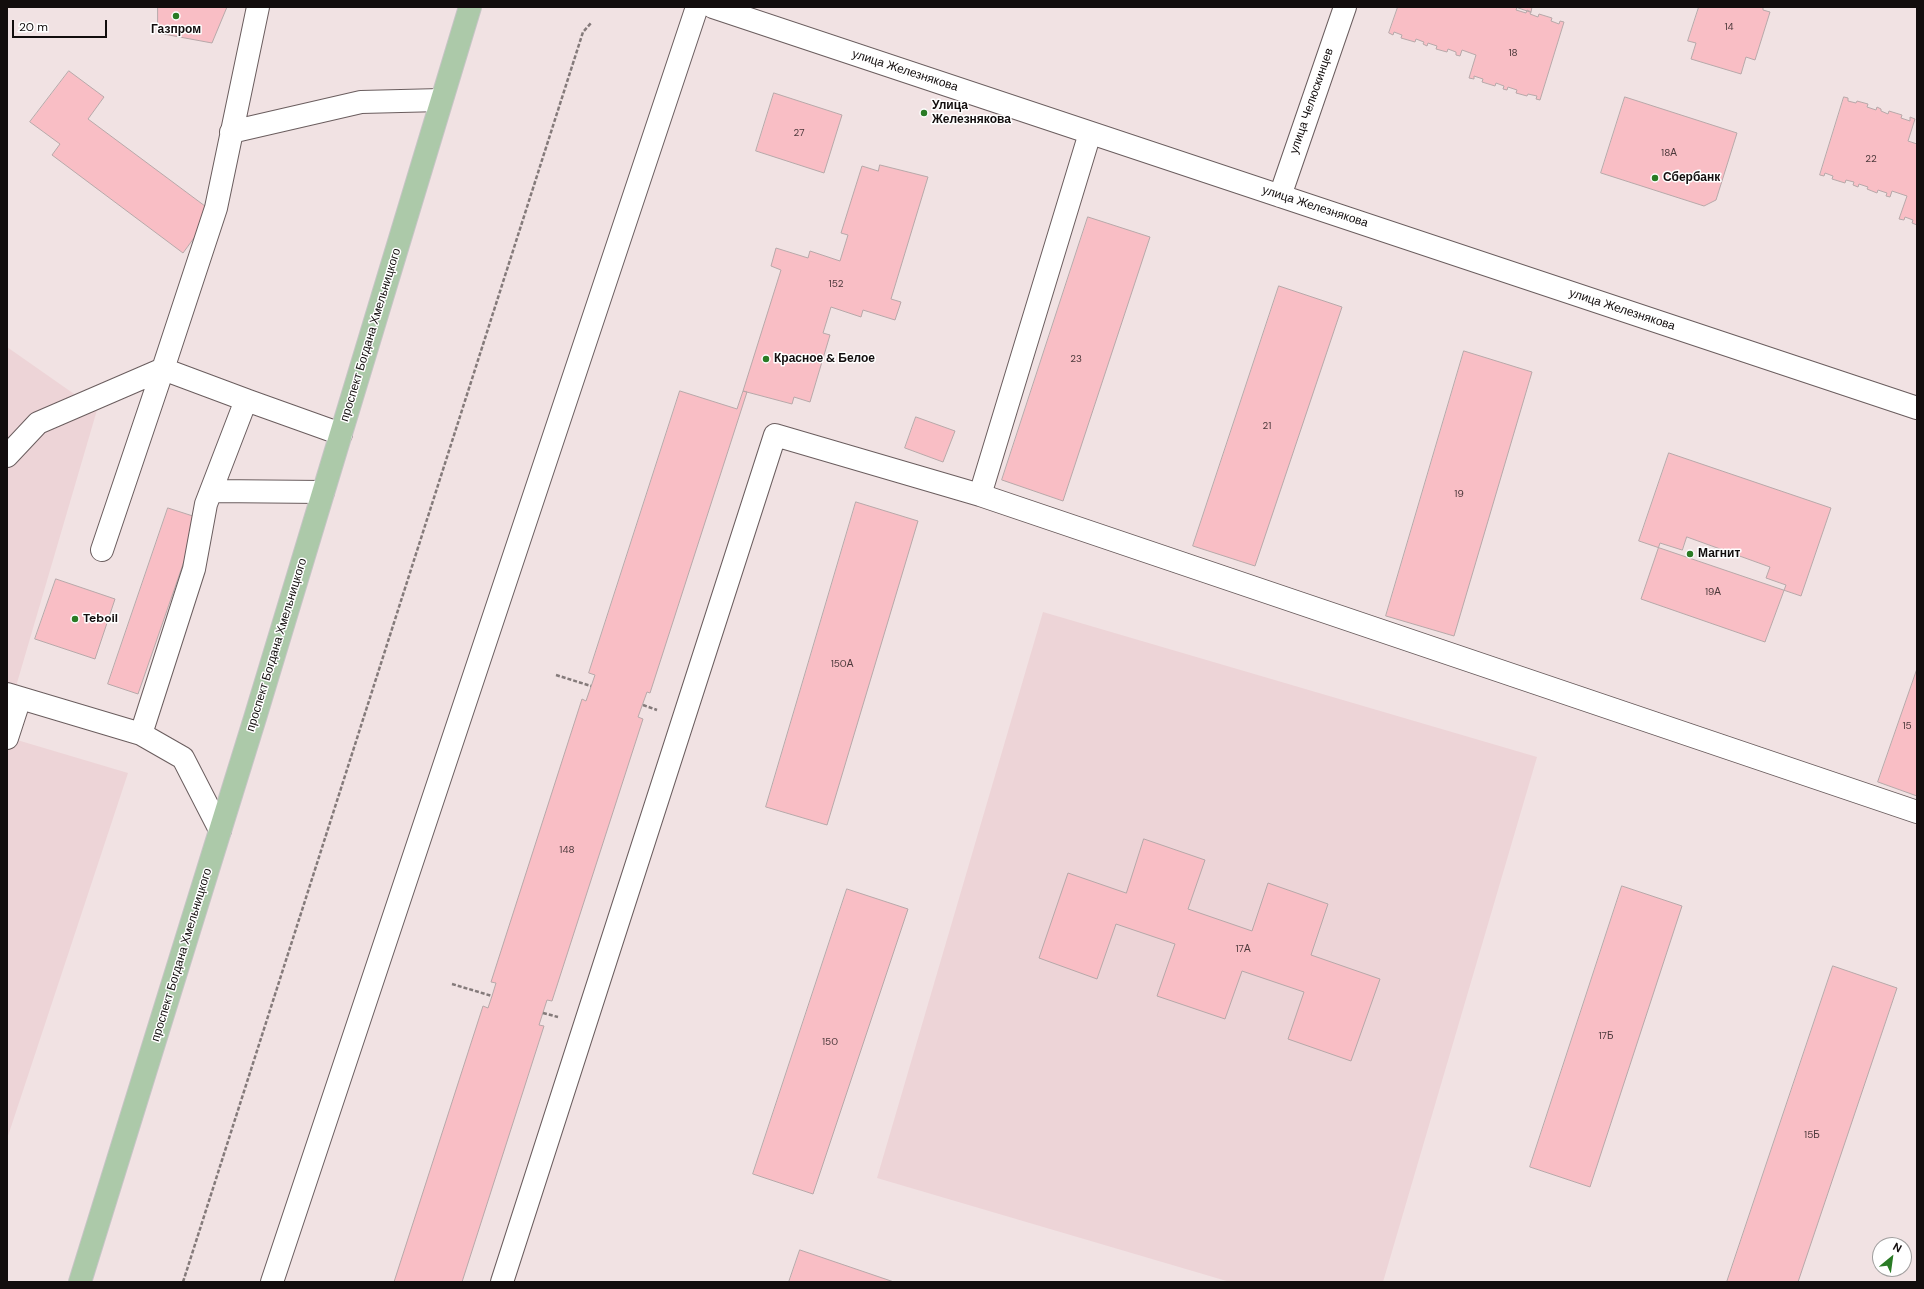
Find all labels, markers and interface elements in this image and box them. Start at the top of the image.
marker: Газпром [171,11,181,21]
scale bar [14,12,109,38]
text: 20 m [19,19,48,35]
house number: 14 [1724,21,1734,33]
place label: Газпром [151,23,201,37]
street label: улица Челюскинцев [1287,46,1337,156]
street label: улица Железнякова [850,47,960,95]
house number: 18 [1508,47,1518,59]
place label: Улица Железнякова [932,99,1011,127]
marker: Улица Железнякова [919,108,929,118]
house number: 27 [794,127,804,139]
house number: 18А [1661,147,1677,159]
house number: 22 [1865,153,1877,165]
place label: Сбербанк [1663,171,1720,185]
marker: Сбербанк [1650,173,1660,183]
street label: улица Железнякова [1260,183,1370,231]
street label: проспект Богдана Хмельницкого [338,247,404,423]
house number: 152 [829,278,843,290]
street label: улица Железнякова [1567,286,1677,334]
place label: Красное & Белое [774,352,875,366]
house number: 23 [1070,353,1082,365]
marker: Красное & Белое [761,354,771,364]
house number: 21 [1263,420,1271,432]
house number: 19 [1454,488,1464,500]
place label: Магнит [1698,547,1740,561]
marker: Магнит [1685,549,1695,559]
street label: проспект Богдана Хмельницкого [244,557,310,733]
house number: 19А [1705,586,1721,598]
place label: Teboil [83,612,118,626]
marker: Teboil [70,614,80,624]
house number: 150А [831,658,853,670]
house number: 15 [1902,720,1912,732]
house number: 148 [559,844,575,856]
street label: проспект Богдана Хмельницкого [149,867,215,1043]
house number: 17А [1235,943,1251,955]
house number: 17Б [1598,1030,1614,1042]
house number: 150 [822,1036,838,1048]
house number: 15Б [1804,1129,1820,1141]
north arrow [1872,1237,1912,1277]
text: N [1890,1239,1904,1255]

